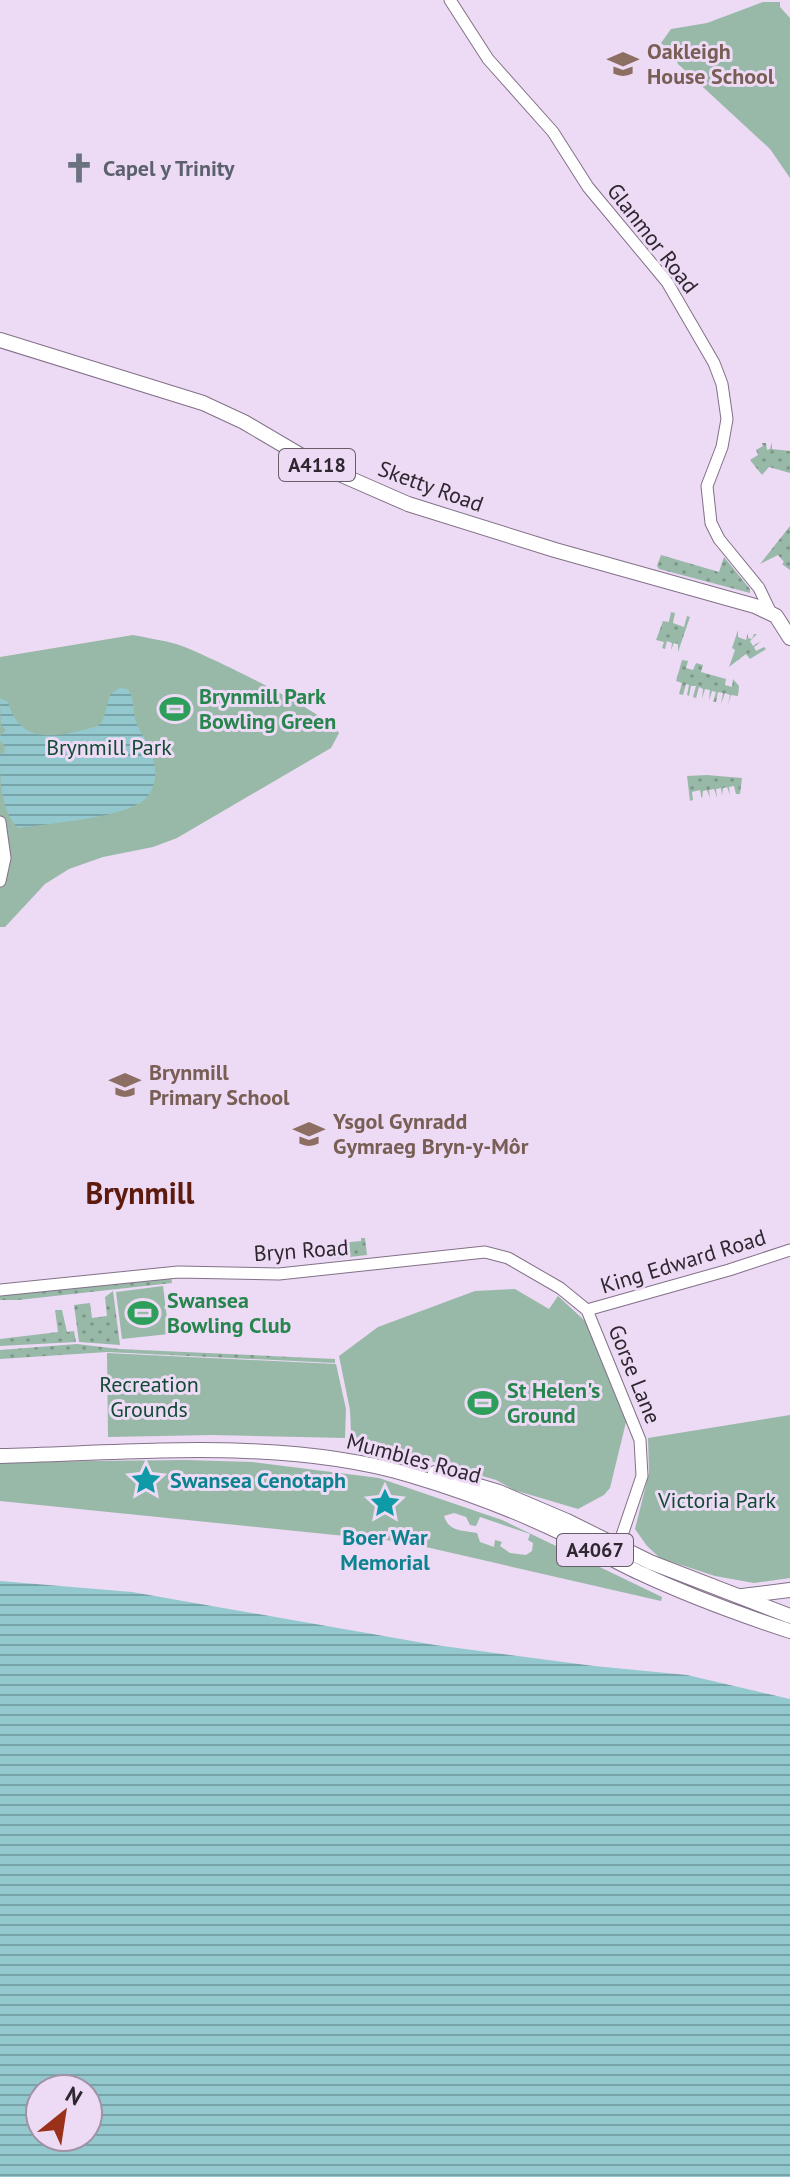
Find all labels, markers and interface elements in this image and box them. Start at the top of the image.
place label: Oakleigh House School [647,37,775,90]
school or university icon: Oakleigh House School [606,47,640,81]
church icon: Capel y Trinity [62,151,96,185]
place label: Capel y Trinity [103,154,235,182]
street label: Glanmor Road [601,177,705,299]
road number: A4118 [279,449,355,481]
street label: Sketty Road [375,454,487,518]
place label: Brynmill Park Bowling Green [199,682,336,735]
sports icon: Brynmill Park Bowling Green [158,692,192,726]
park label: Brynmill Park [46,733,172,761]
place label: Brynmill Primary School [149,1058,290,1111]
school or university icon: Brynmill Primary School [108,1068,142,1102]
place label: Ysgol Gynradd Gymraeg Bryn-y-Môr [332,1107,529,1160]
school or university icon: Ysgol Gynradd Gymraeg Bryn-y-Môr [292,1117,326,1151]
district label: Brynmill [86,1173,195,1212]
street label: King Edward Road [597,1223,769,1299]
street label: Bryn Road [253,1233,349,1267]
place label: Swansea Bowling Club [167,1286,292,1339]
sports icon: Swansea Bowling Club [126,1296,160,1330]
street label: Gorse Lane [603,1320,667,1428]
park label: Recreation Grounds [99,1370,199,1423]
place label: St Helen's Ground [507,1376,600,1429]
sports icon: St Helen's Ground [466,1386,500,1420]
street label: Mumbles Road [344,1427,484,1489]
place icon: Swansea Cenotaph [129,1463,163,1497]
place label: Swansea Cenotaph [170,1466,346,1494]
place icon: Boer War Memorial [368,1486,402,1520]
park label: Victoria Park [657,1486,776,1514]
place label: Boer War Memorial [340,1523,430,1576]
road number: A4067 [557,1534,633,1566]
north arrow [24,2073,104,2153]
text: N [61,2080,87,2111]

